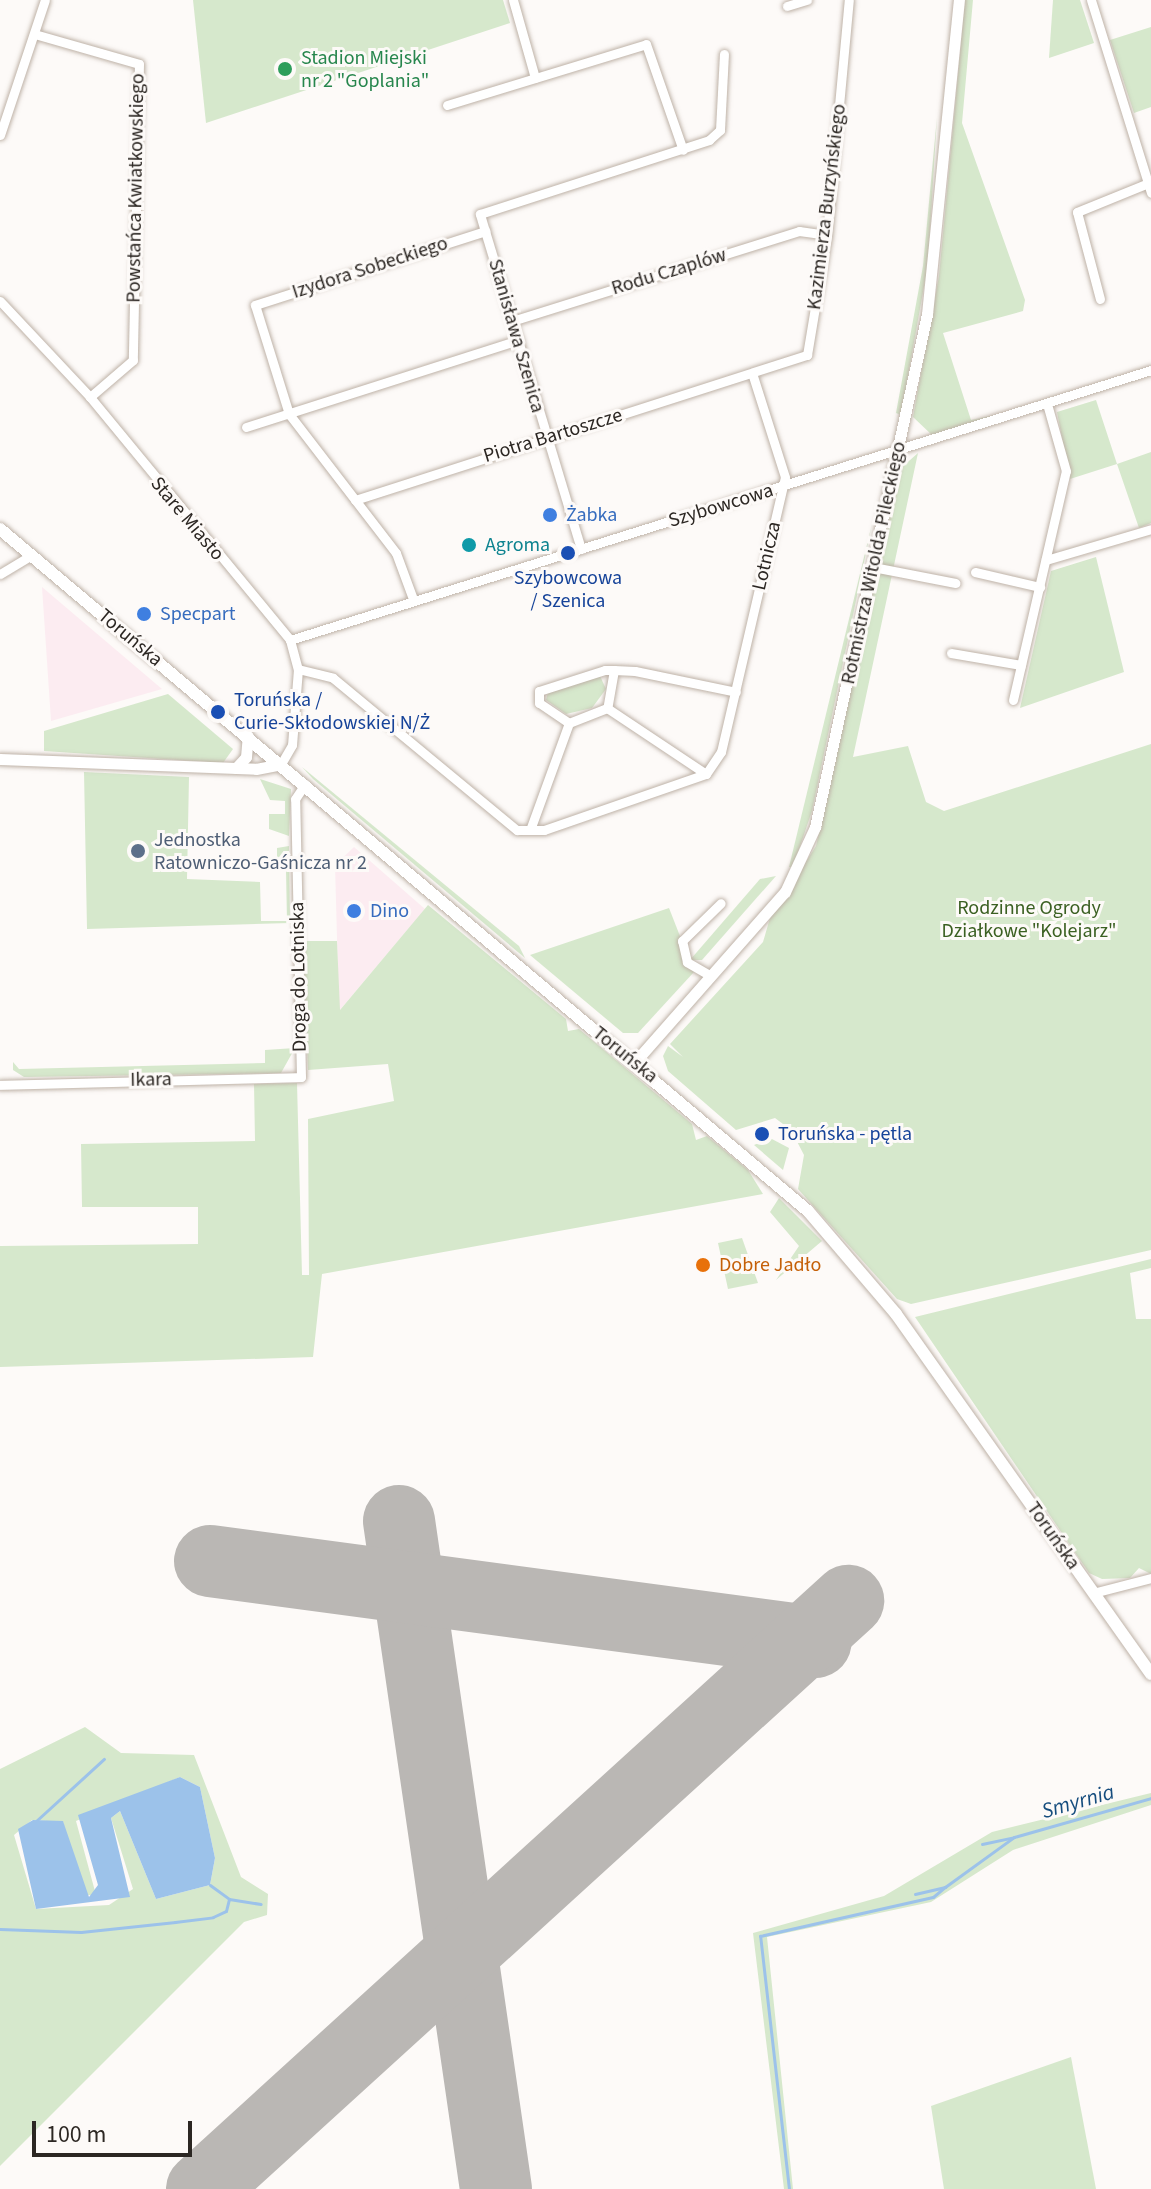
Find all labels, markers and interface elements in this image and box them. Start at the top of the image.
place label: Stadion Miejski nr 2 "Goplania" [301,46,429,93]
marker: Stadion Miejski nr 2 "Goplania" [276,60,294,78]
street label: Powstańca Kwiatkowskiego [122,73,150,303]
street label: Kazimierza Burzyńskiego [802,103,852,311]
street label: Izydora Sobeckiego [289,232,451,304]
street label: Rodu Czaplów [609,243,729,301]
street label: Stanisława Szenica [483,256,549,416]
street label: Piotra Bartoszcze [481,403,625,469]
street label: Rotmistrza Witolda Pileckiego [837,439,911,687]
street label: Stare Miasto [145,472,229,566]
street label: Szybowcowa [666,479,776,533]
place label: Żabka [566,503,617,527]
marker: Żabka [541,506,559,524]
street label: Lotnicza [747,519,787,593]
place label: Agroma [485,533,550,557]
marker: Agroma [460,536,478,554]
marker: Szybowcowa / Szenica [559,544,577,562]
place label: Szybowcowa / Szenica [514,566,622,613]
place label: Specpart [160,602,235,626]
street label: Toruńska [93,604,167,672]
marker: Specpart [135,605,153,623]
place label: Toruńska / Curie-Skłodowskiej N/Ż [234,688,430,735]
marker: Toruńska / Curie-Skłodowskiej N/Ż [209,703,227,721]
place label: Jednostka Ratowniczo-Gaśnicza nr 2 [154,828,367,875]
marker: Jednostka Ratowniczo-Gaśnicza nr 2 [129,842,147,860]
park label: Rodzinne Ogrody Działkowe "Kolejarz" [942,896,1116,943]
place label: Dino [370,899,409,923]
street label: Droga do Lotniska [286,902,312,1052]
marker: Dino [345,902,363,920]
street label: Toruńska [587,1021,663,1089]
street label: Ikara [130,1068,172,1092]
place label: Toruńska - pętla [778,1122,912,1146]
marker: Toruńska - pętla [753,1125,771,1143]
place label: Dobre Jadło [719,1253,821,1277]
marker: Dobre Jadło [694,1256,712,1274]
street label: Toruńska [1021,1498,1085,1574]
water label: Smyrnia [1039,1779,1117,1825]
scale bar [36,2105,196,2155]
text: 100 m [46,2117,106,2152]

